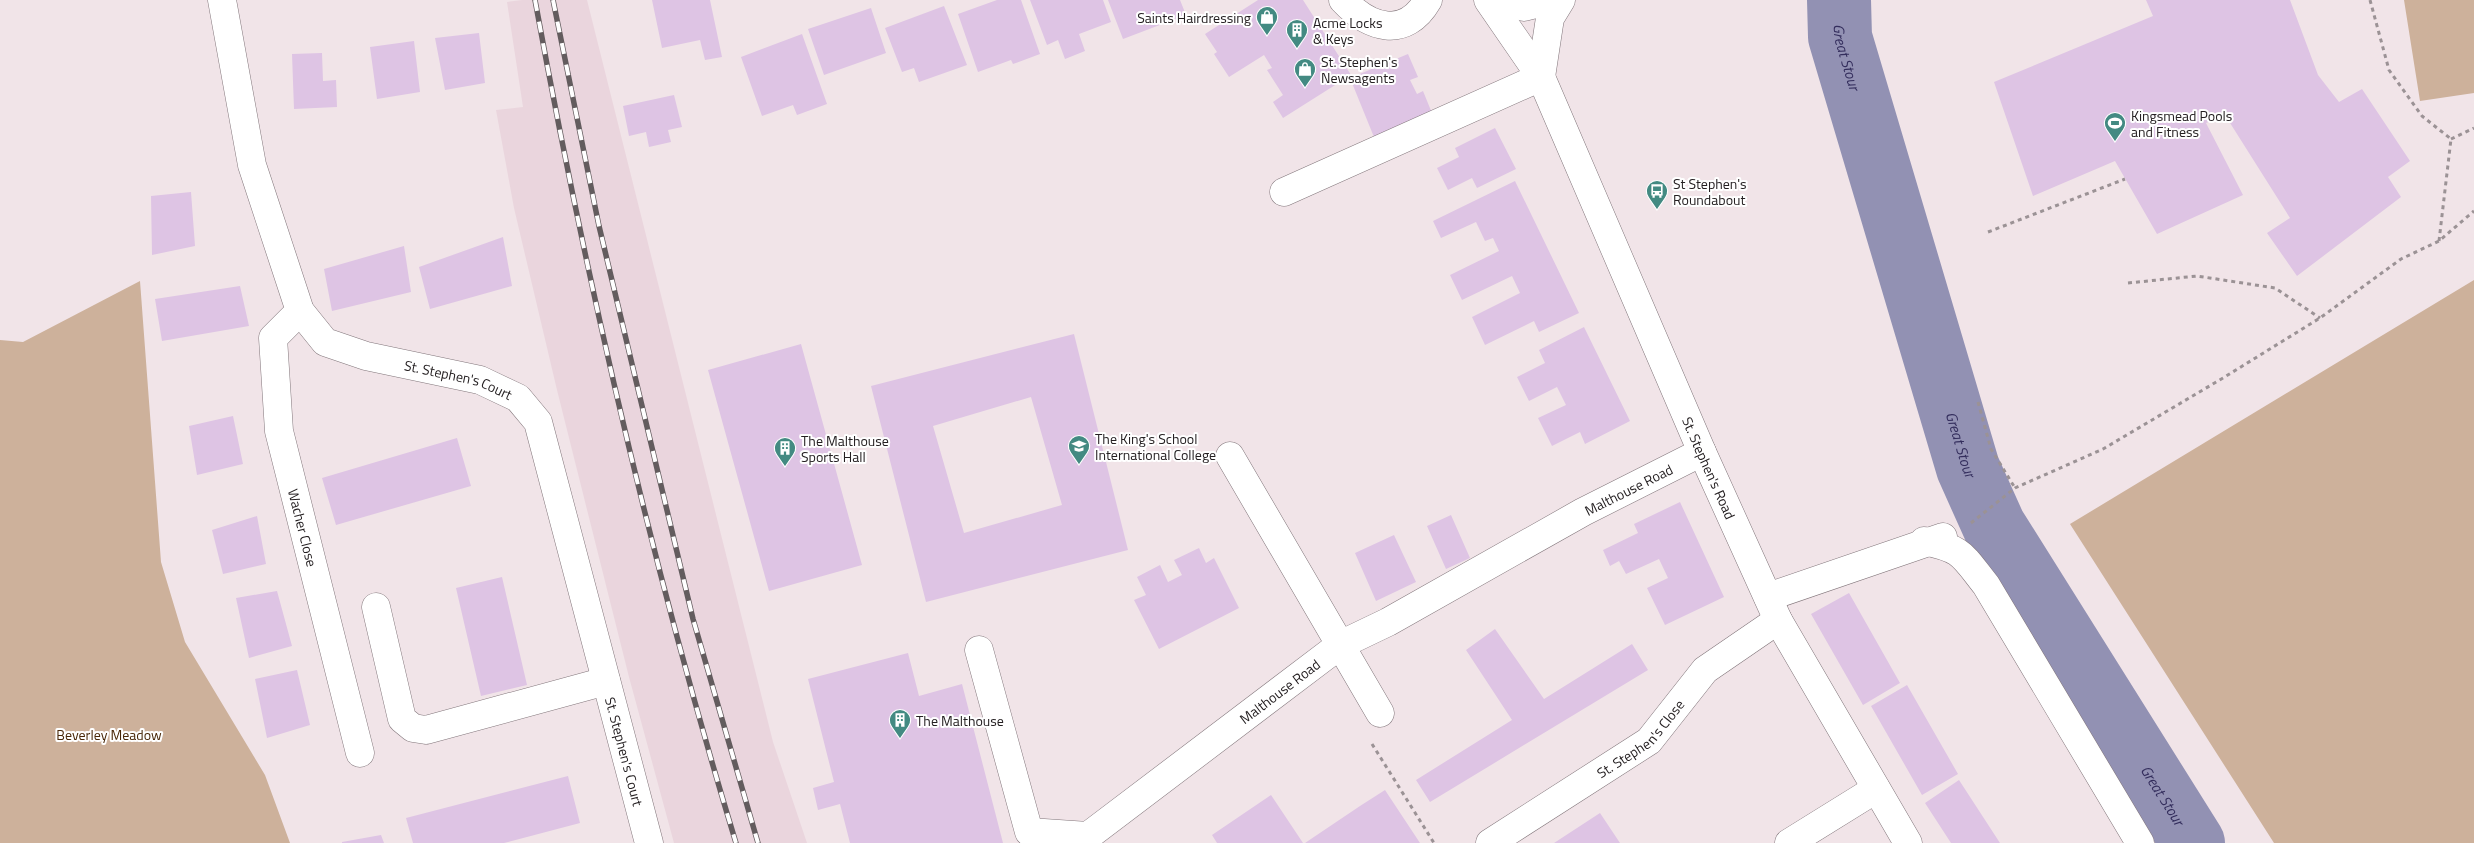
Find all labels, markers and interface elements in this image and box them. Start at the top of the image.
shop icon: Saints Hairdressing [1255,5,1279,36]
place label: Saints Hairdressing [1137,7,1251,28]
place label: Acme Locks & Keys [1313,12,1383,49]
building icon: Acme Locks & Keys [1285,18,1309,49]
water label: Great Stour [1828,24,1867,95]
place label: St. Stephen's Newsagents [1321,51,1398,88]
shop icon: St. Stephen's Newsagents [1293,57,1317,88]
place label: Kingsmead Pools and Fitness [2131,105,2232,142]
sports icon: Kingsmead Pools and Fitness [2103,111,2127,142]
place label: St Stephen's Roundabout [1673,173,1747,210]
bus stop icon: St Stephen's Roundabout [1645,179,1669,210]
street label: St. Stephen's Court [402,354,516,404]
water label: Great Stour [1940,409,1983,483]
street label: St. Stephen's Road [1678,413,1741,522]
place label: The King's School International College [1095,428,1216,465]
place label: The Malthouse Sports Hall [801,430,889,467]
school or university icon: The King's School International College [1067,434,1091,465]
building icon: The Malthouse Sports Hall [773,436,797,467]
street label: Malthouse Road [1581,458,1676,520]
street label: Wacher Close [283,486,323,569]
street label: Malthouse Road [1235,653,1324,728]
street label: St. Stephen's Court [600,695,649,808]
street label: St. Stephen's Close [1592,695,1689,783]
building icon: The Malthouse [888,708,912,739]
place label: The Malthouse [916,710,1004,731]
park label: Beverley Meadow [56,724,162,745]
water label: Great Stour [2135,760,2192,832]

